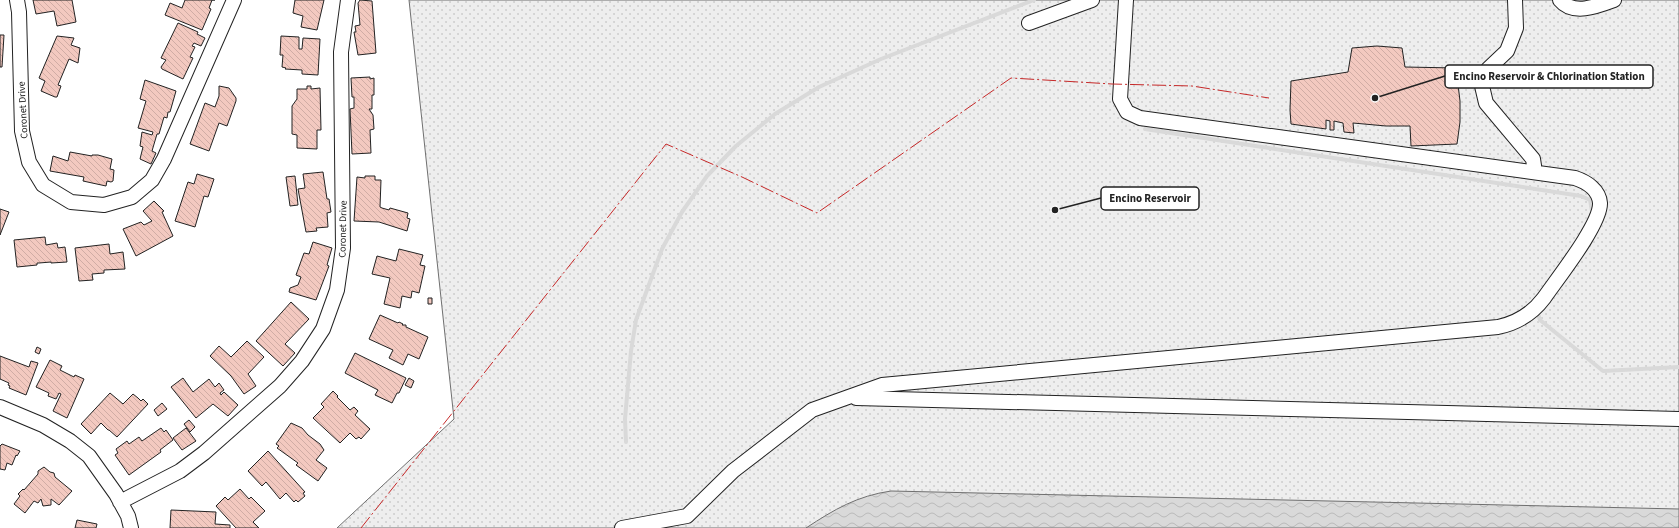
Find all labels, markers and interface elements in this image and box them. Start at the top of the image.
callout: Encino Reservoir & Chlorination Station [1445,65,1653,88]
text: Encino Reservoir & Chlorination Station [1453,69,1645,84]
street label: Coronet Drive [15,81,31,139]
callout: Encino Reservoir [1101,187,1199,210]
text: Encino Reservoir [1109,191,1191,206]
street label: Coronet Drive [336,200,350,258]

